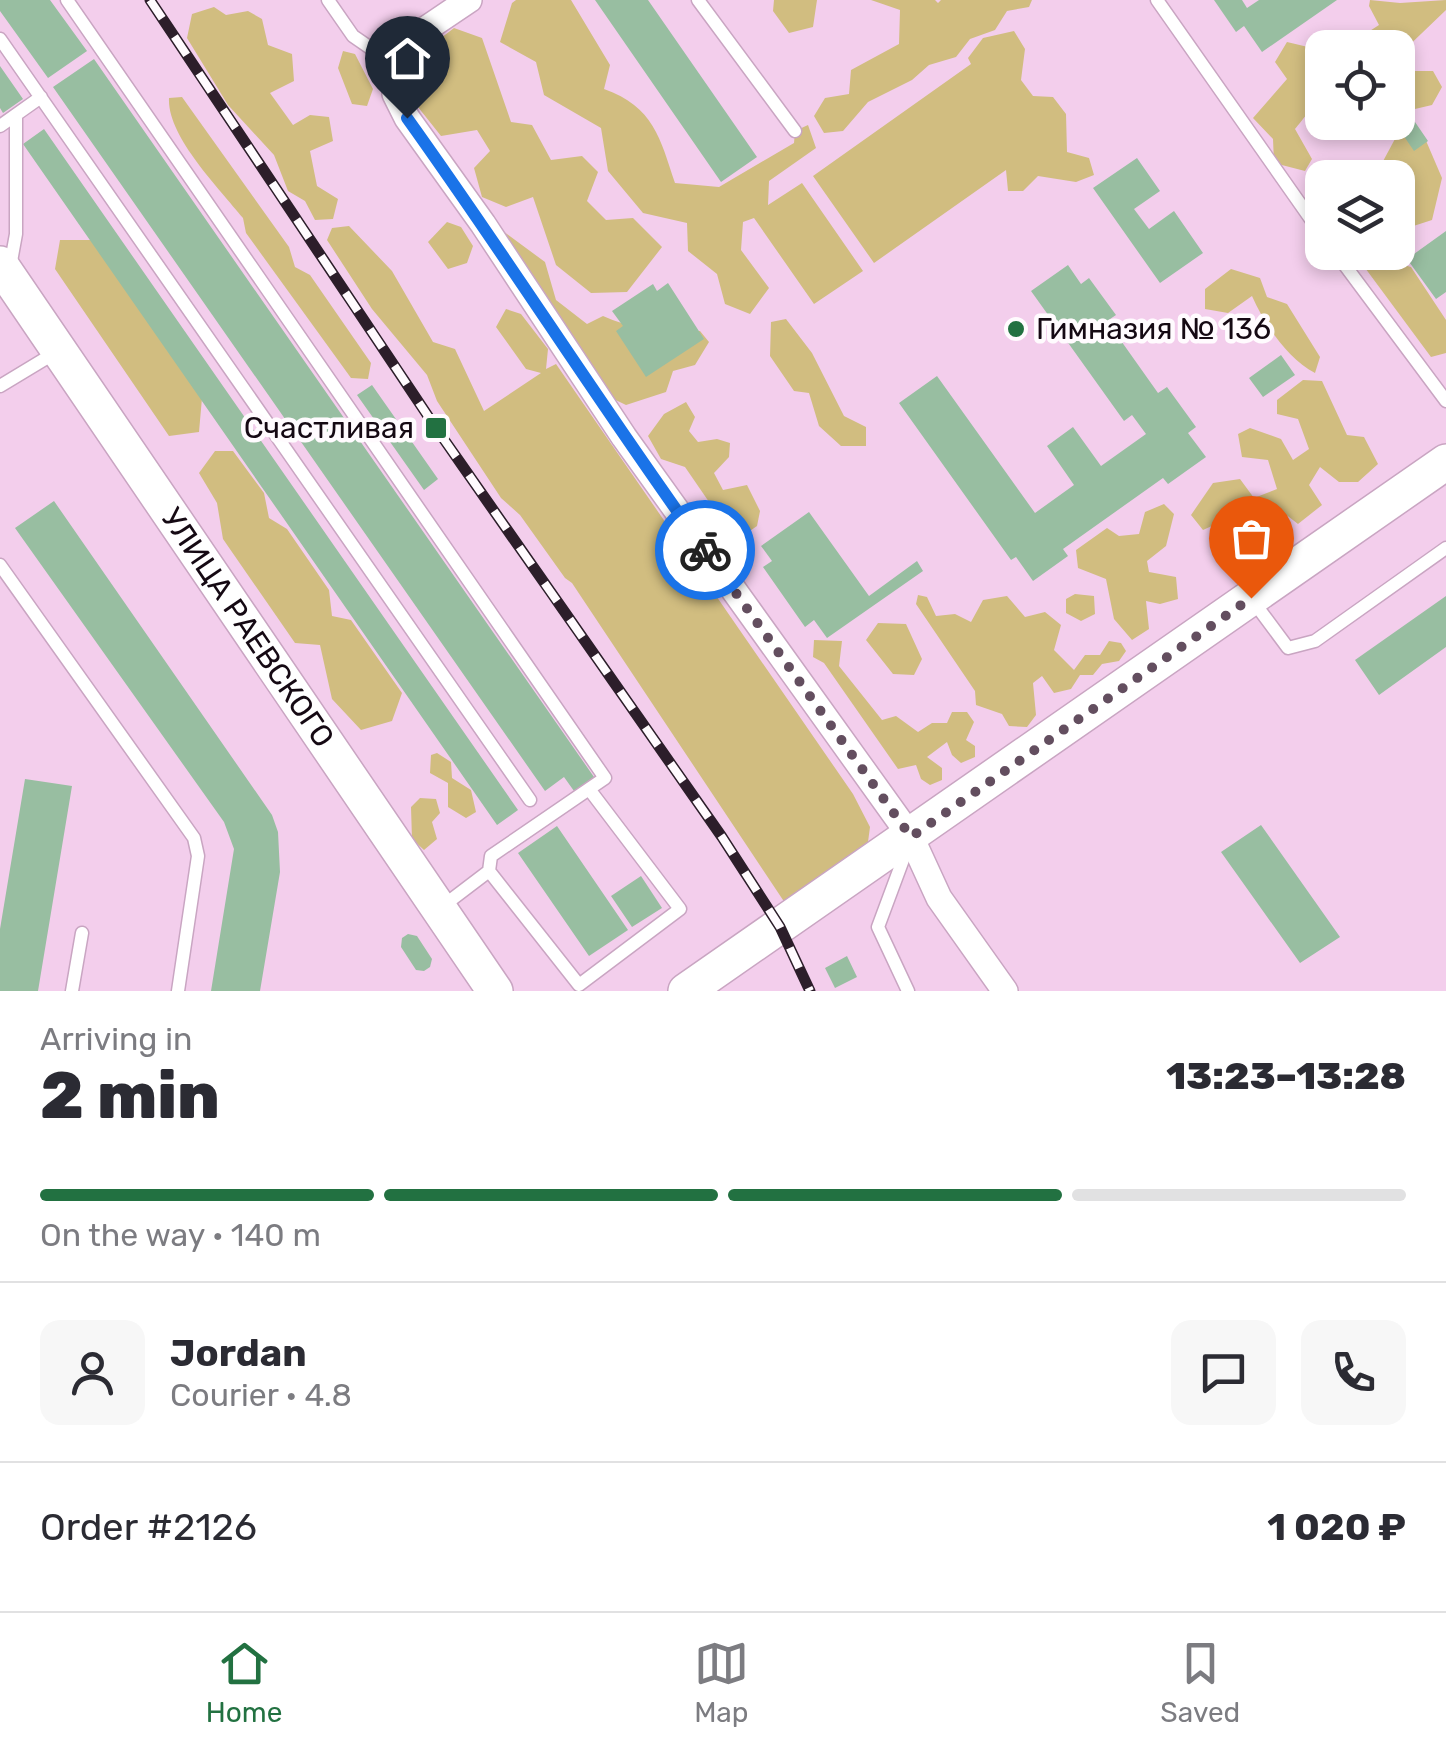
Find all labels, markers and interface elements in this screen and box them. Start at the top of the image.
pin [365,16,450,119]
map controls [1305,30,1415,270]
button: locate [1305,30,1415,140]
icon: home [380,31,435,86]
button: layers [1305,160,1415,270]
place label: Гимназия № 136 [1036,311,1271,347]
marker: Гимназия № 136 [1005,318,1027,340]
place label: Счастливая [244,410,414,446]
marker: Счастливая [423,415,449,441]
pin [1209,496,1294,599]
courier [655,500,755,600]
street label: УЛИЦА РАЕВСКОГО [154,501,342,754]
icon: bag [1224,511,1279,566]
icon: bike [678,523,733,578]
text: Arriving in [40,1020,192,1058]
text: 13:23–13:28 [1166,1053,1406,1099]
text: 2 min [40,1057,220,1134]
text: On the way · 140 m [40,1216,321,1254]
button: person [40,1320,145,1425]
button: chat [1171,1320,1276,1425]
button: phone [1301,1320,1406,1425]
text: Jordan [170,1330,307,1376]
text: Courier · 4.8 [170,1376,352,1414]
text: Order #2126 [40,1504,257,1550]
text: 1 020 ₽ [1267,1504,1406,1550]
tab: Home [206,1636,282,1729]
tab: Map [694,1636,749,1729]
tab: Saved [1160,1636,1240,1729]

